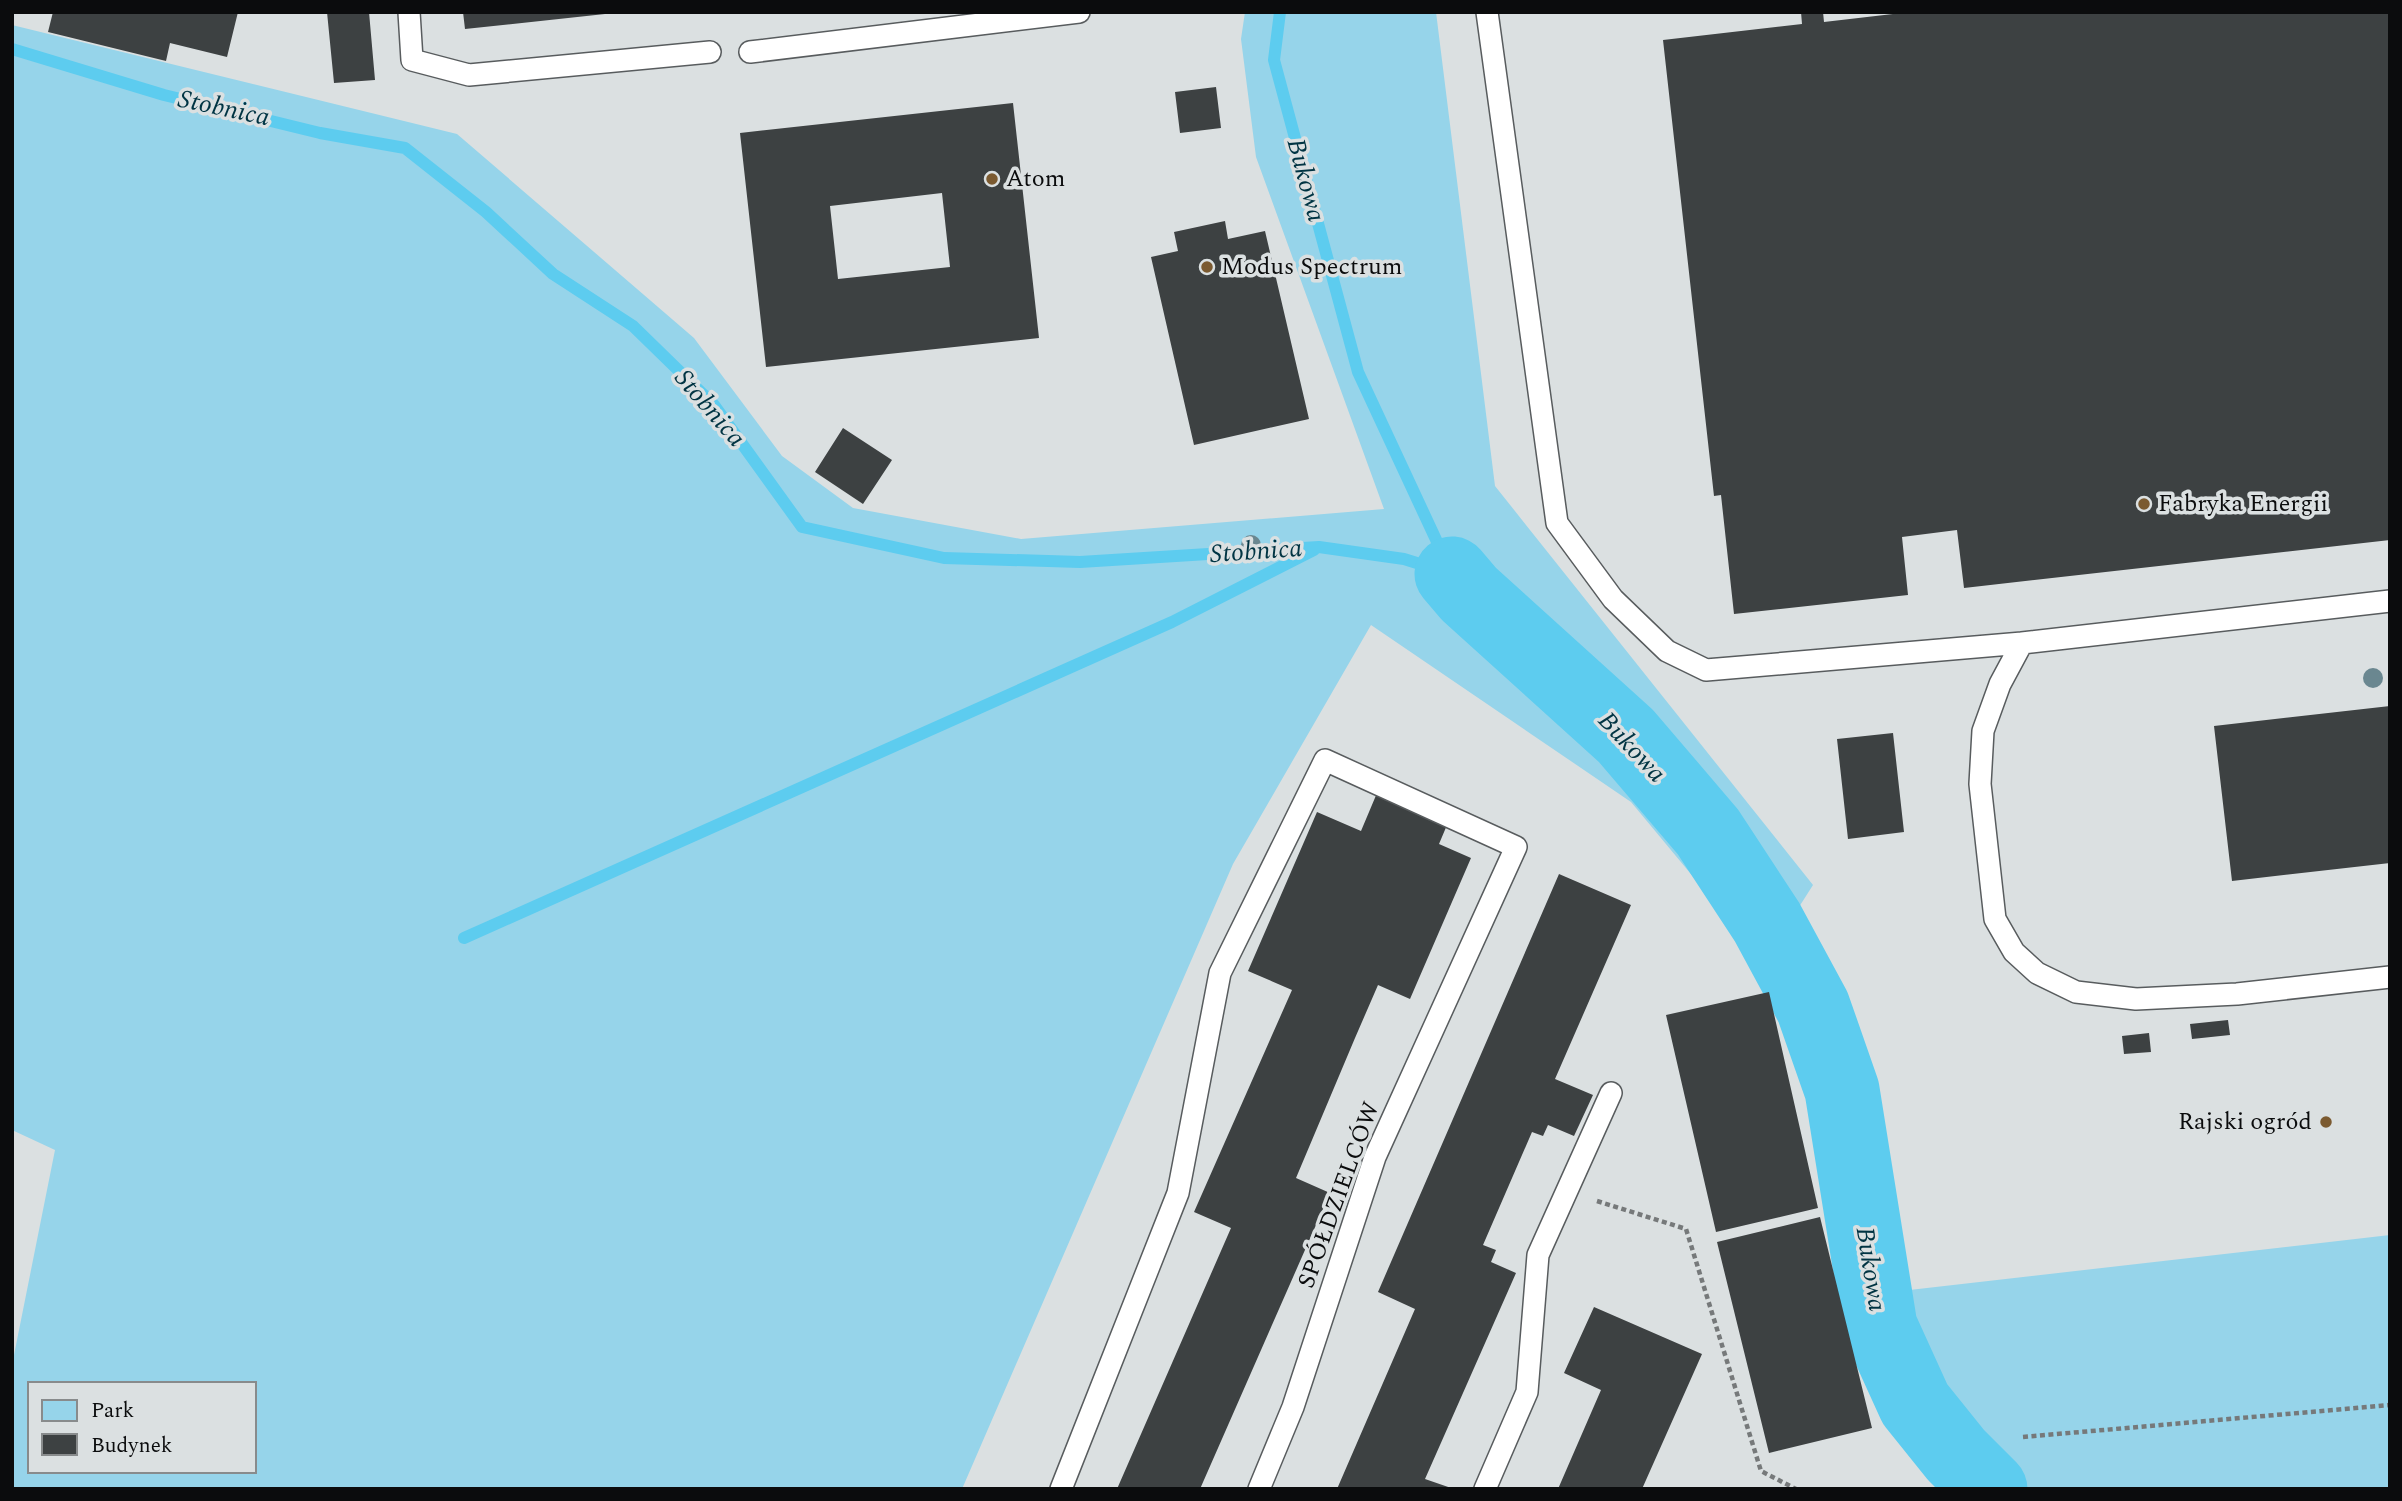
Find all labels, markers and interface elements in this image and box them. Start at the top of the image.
water label: Stobnica [175,79,273,137]
water label: Bukowa [1276,134,1336,226]
place label: Atom [1006,161,1065,197]
marker: Atom [984,171,1000,187]
place label: Modus Spectrum [1221,249,1402,285]
marker: Modus Spectrum [1199,259,1215,275]
water label: Stobnica [665,360,755,456]
place label: Fabryka Energii [2158,486,2328,522]
marker: Fabryka Energii [2136,496,2152,512]
water label: Stobnica [1208,528,1304,574]
water label: Bukowa [1588,702,1676,792]
street label: SPÓŁDZIELCÓW [1289,1096,1390,1293]
place label: Rajski ogród [2178,1104,2312,1140]
marker: Rajski ogród [2318,1114,2334,1130]
water label: Bukowa [1845,1224,1897,1314]
legend [28,1382,256,1473]
text: Park [91,1395,135,1427]
text: Budynek [91,1430,173,1462]

